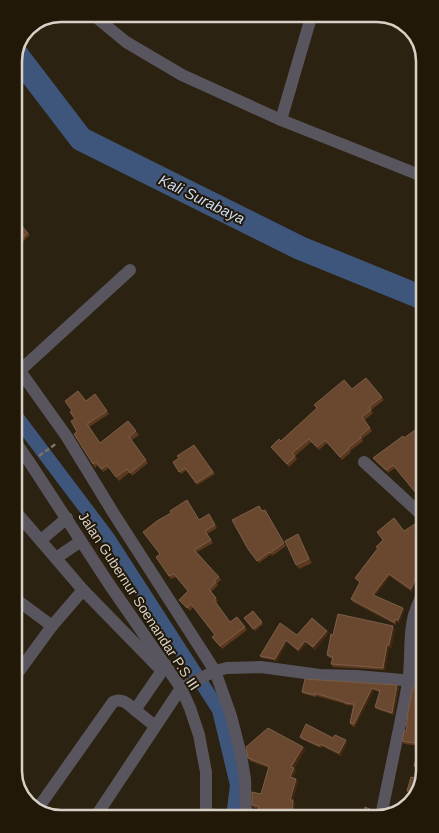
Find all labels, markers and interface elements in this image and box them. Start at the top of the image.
water label: Kali Surabaya [156,171,248,227]
street label: Jalan Gubernur Soenandar P.S III [75,509,203,693]

